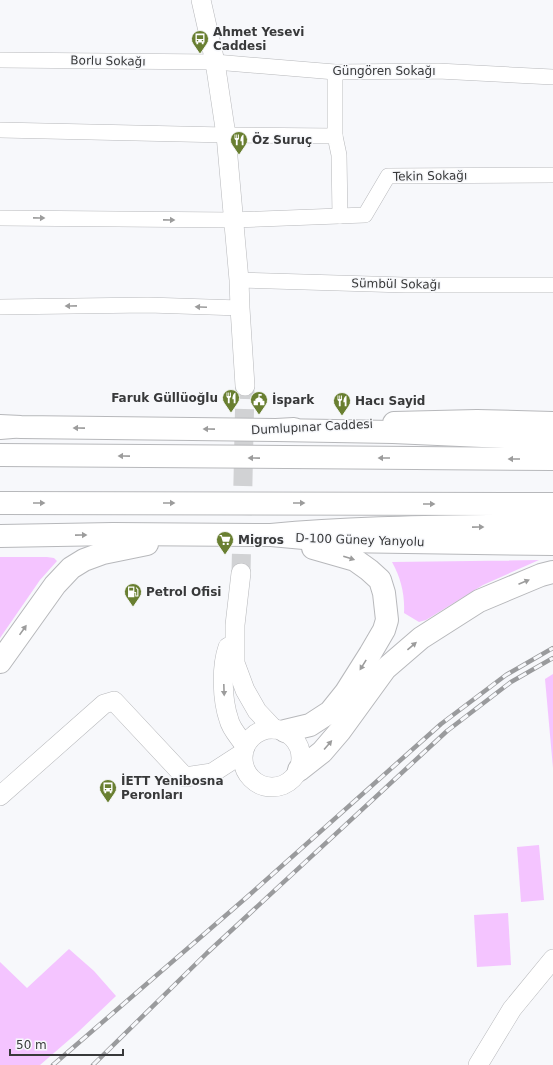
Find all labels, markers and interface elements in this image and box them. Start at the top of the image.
place label: Ahmet Yesevi Caddesi [213,25,304,53]
bus stop icon: Ahmet Yesevi Caddesi [190,29,210,54]
street label: Borlu Sokağı [70,53,146,69]
street label: Güngören Sokağı [333,64,435,78]
restaurant icon: Öz Suruç [229,130,249,155]
place label: Öz Suruç [252,132,312,147]
street label: Tekin Sokağı [392,168,467,184]
one-way arrow [33,215,46,221]
one-way arrow [163,217,176,223]
street label: Sümbül Sokağı [351,276,441,292]
one-way arrow [64,303,77,309]
one-way arrow [194,304,207,310]
restaurant icon: Faruk Güllüoğlu [221,388,241,413]
public building icon: İspark [249,390,269,415]
place label: Faruk Güllüoğlu [111,391,218,405]
restaurant icon: Hacı Sayid [332,391,352,416]
place label: İspark [272,392,315,407]
place label: Hacı Sayid [355,394,425,408]
street label: Dumlupınar Caddesi [251,417,373,437]
one-way arrow [72,425,85,431]
one-way arrow [203,426,215,433]
one-way arrow [117,453,130,459]
one-way arrow [247,455,260,461]
one-way arrow [377,455,390,461]
one-way arrow [507,456,520,462]
one-way arrow [33,500,46,506]
one-way arrow [163,500,176,506]
one-way arrow [293,500,306,506]
one-way arrow [423,501,436,507]
one-way arrow [472,523,484,530]
supermarket icon: Migros [215,530,235,555]
street label: D-100 Güney Yanyolu [295,531,425,549]
one-way arrow [75,532,88,538]
place label: Migros [238,533,284,547]
one-way arrow [343,555,355,561]
one-way arrow [519,579,530,585]
fuel station icon: Petrol Ofisi [123,582,143,607]
place label: Petrol Ofisi [146,585,221,599]
one-way arrow [19,625,27,636]
one-way arrow [406,642,417,651]
one-way arrow [359,660,367,670]
one-way arrow [221,684,227,697]
one-way arrow [324,739,333,750]
place label: İETT Yenibosna Peronları [121,773,224,802]
bus stop icon: İETT Yenibosna Peronları [98,778,118,803]
scale bar [10,1031,123,1057]
text: 50 m [16,1038,47,1052]

